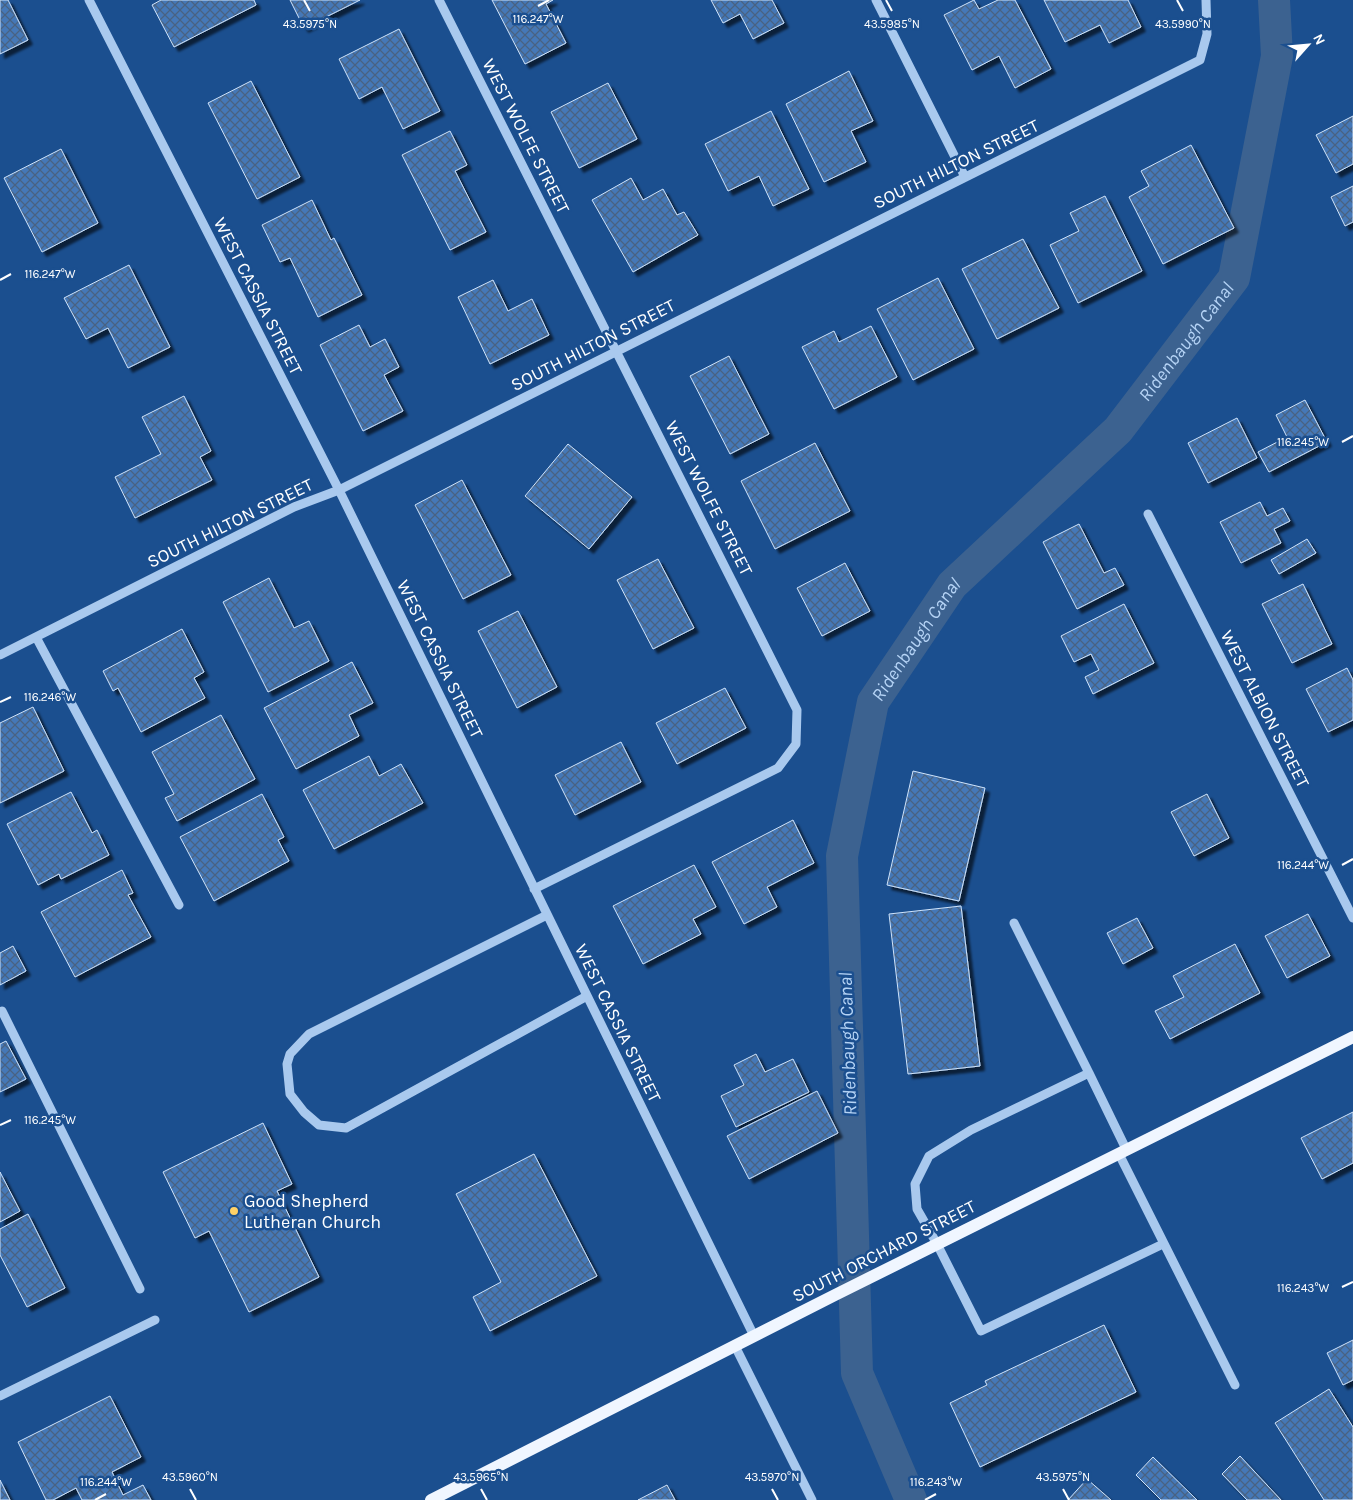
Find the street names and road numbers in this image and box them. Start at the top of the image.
street label: WEST WOLFE STREET [477,55,575,217]
street label: SOUTH HILTON STREET [870,114,1042,214]
street label: WEST CASSIA STREET [209,214,307,378]
street label: SOUTH HILTON STREET [507,294,679,396]
street label: WEST WOLFE STREET [660,417,758,579]
street label: SOUTH HILTON STREET [144,473,316,573]
street label: WEST CASSIA STREET [392,576,488,742]
street label: WEST ALBION STREET [1216,627,1314,791]
street label: WEST CASSIA STREET [570,940,666,1106]
street label: SOUTH ORCHARD STREET [789,1195,979,1307]

